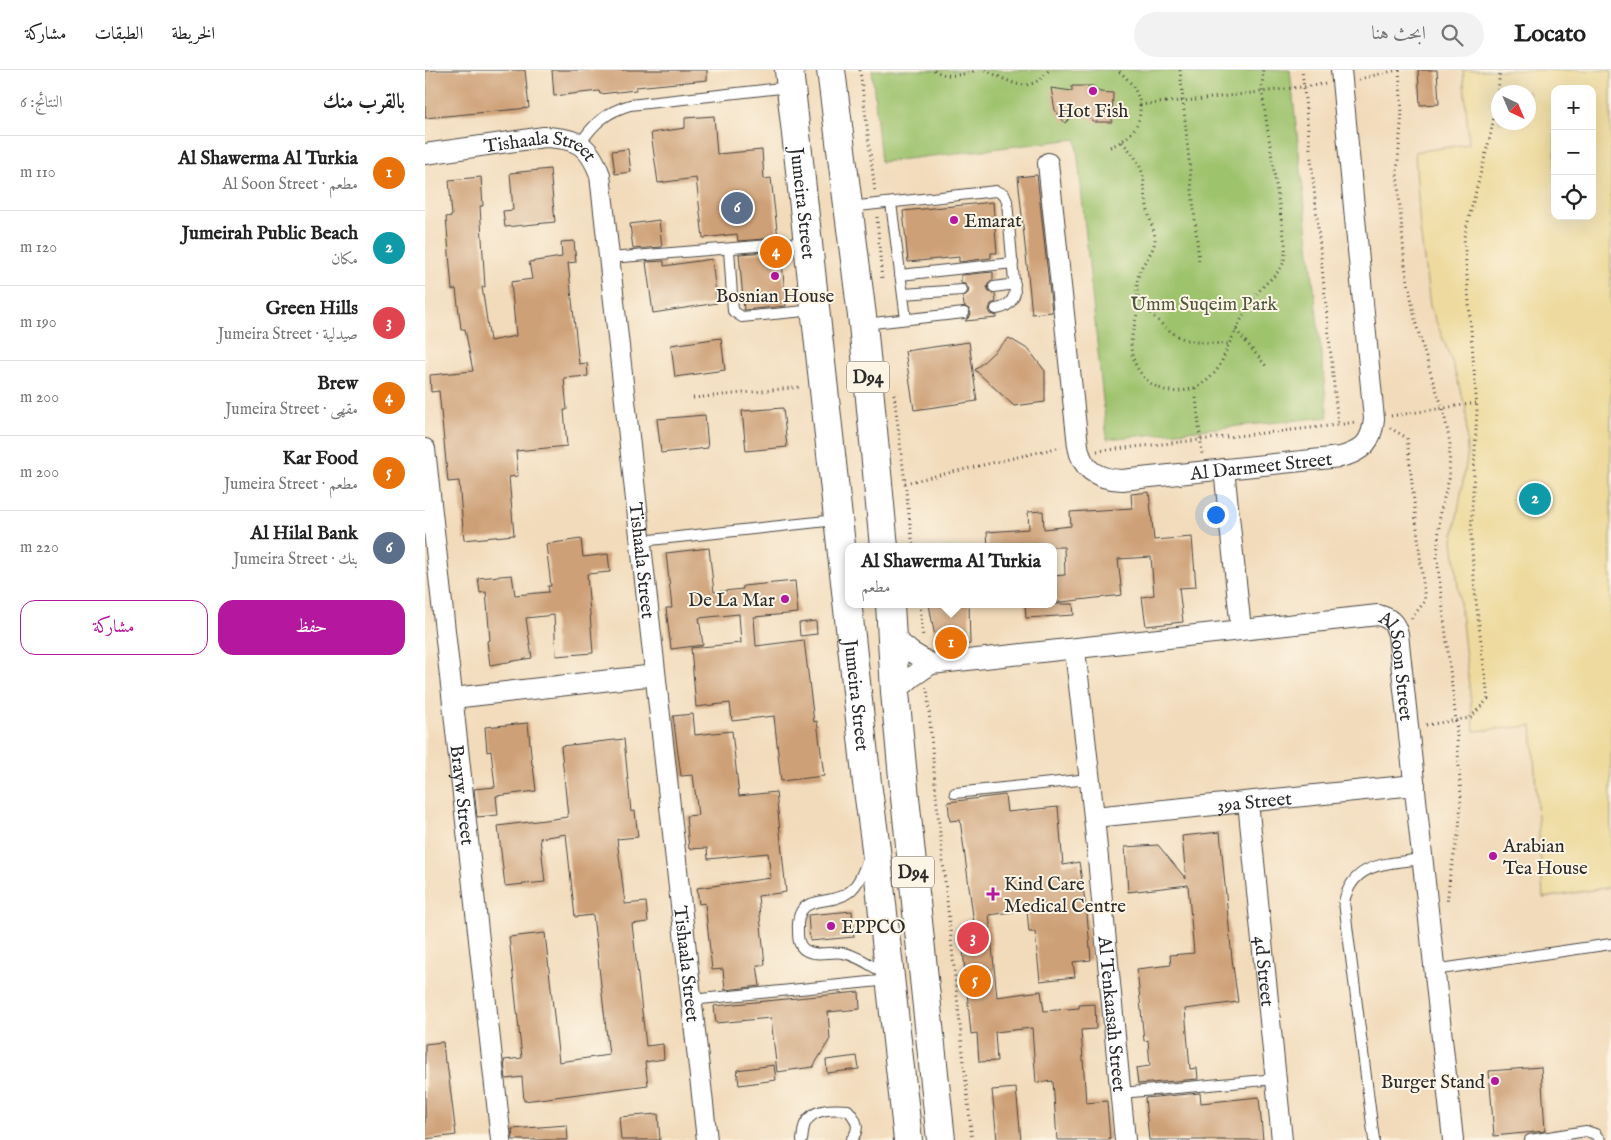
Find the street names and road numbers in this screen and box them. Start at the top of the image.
street label: Tishaala Street [482,127,601,167]
street label: Jumeira Street [783,144,820,261]
road number: D94 [847,362,889,392]
street label: Al Darmeet Street [1188,448,1334,487]
street label: Tishaala Street [622,501,659,621]
street label: Al Soon Street [1373,606,1417,723]
street label: Jumeira Street [837,636,873,753]
street label: Brayw Street [444,744,479,847]
street label: 39a Street [1216,787,1293,819]
road number: D94 [892,856,934,888]
street label: Tishaala Street [667,905,704,1024]
street label: Al Tenkaasah Street [1091,934,1130,1094]
street label: 4d Street [1248,935,1279,1008]

